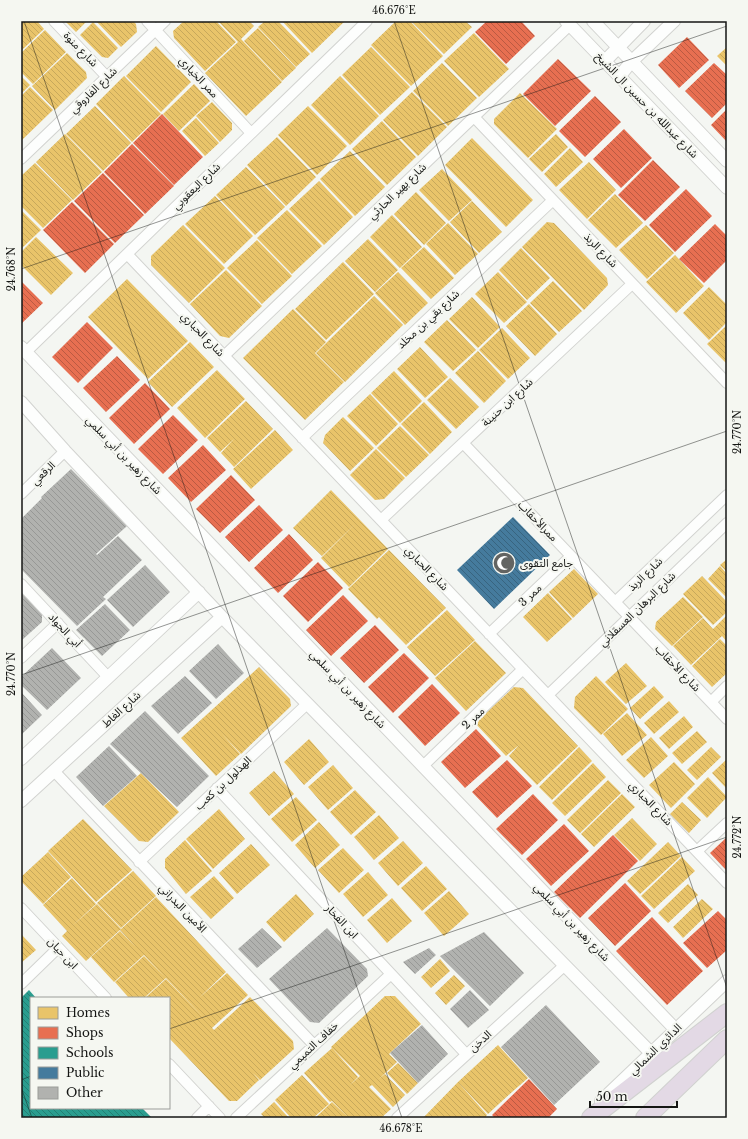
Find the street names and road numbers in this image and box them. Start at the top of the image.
street label: شارع منوة [60,28,102,71]
street label: شارع عبدالله بن حسين ال الشيخ [592,49,702,162]
street label: ممر الخياري [174,53,222,103]
street label: شارع الفاروقي [66,64,122,118]
street label: شارع اليعقوبي [169,159,225,214]
street label: شارع بهير الحارثي [365,159,431,224]
street label: شارع الربذ [580,230,621,271]
street label: شارع بقي بن مخلد [394,286,464,353]
street label: شارع الحباري [177,309,228,361]
street label: شارع ابن حنينة [479,375,536,430]
street label: شارع زهير بن أبي سلمي [81,413,165,499]
street label: الرقعي [28,458,60,490]
street label: ممرالأحقاب [515,498,561,545]
street label: شارع الحباري [401,543,452,595]
street label: شارع الربذ [625,554,666,595]
street label: شارع البرهان العسقلاني [596,568,680,651]
street label: ممر 3 [516,581,545,609]
street label: أبي الجواد [44,610,85,652]
street label: شارع الأحقاب [652,642,704,695]
street label: شارع زهير بن أبي سلمي [305,647,389,733]
street label: شارع الغاط [99,688,144,731]
street label: ممر 2 [459,704,488,732]
street label: الهذلول بن كعب [192,753,254,813]
street label: شارع الحباري [625,778,676,830]
street label: شارع زهير بن أبي سلمي [529,880,613,966]
street label: الأمين البدراني [154,881,210,937]
street label: ابن الفخار [322,900,361,941]
street label: ابن حيان [45,934,81,972]
street label: خفاف التميمي [285,1018,343,1074]
street label: الدائري الشمالي [626,1020,686,1080]
street label: الدخن [466,1027,494,1055]

